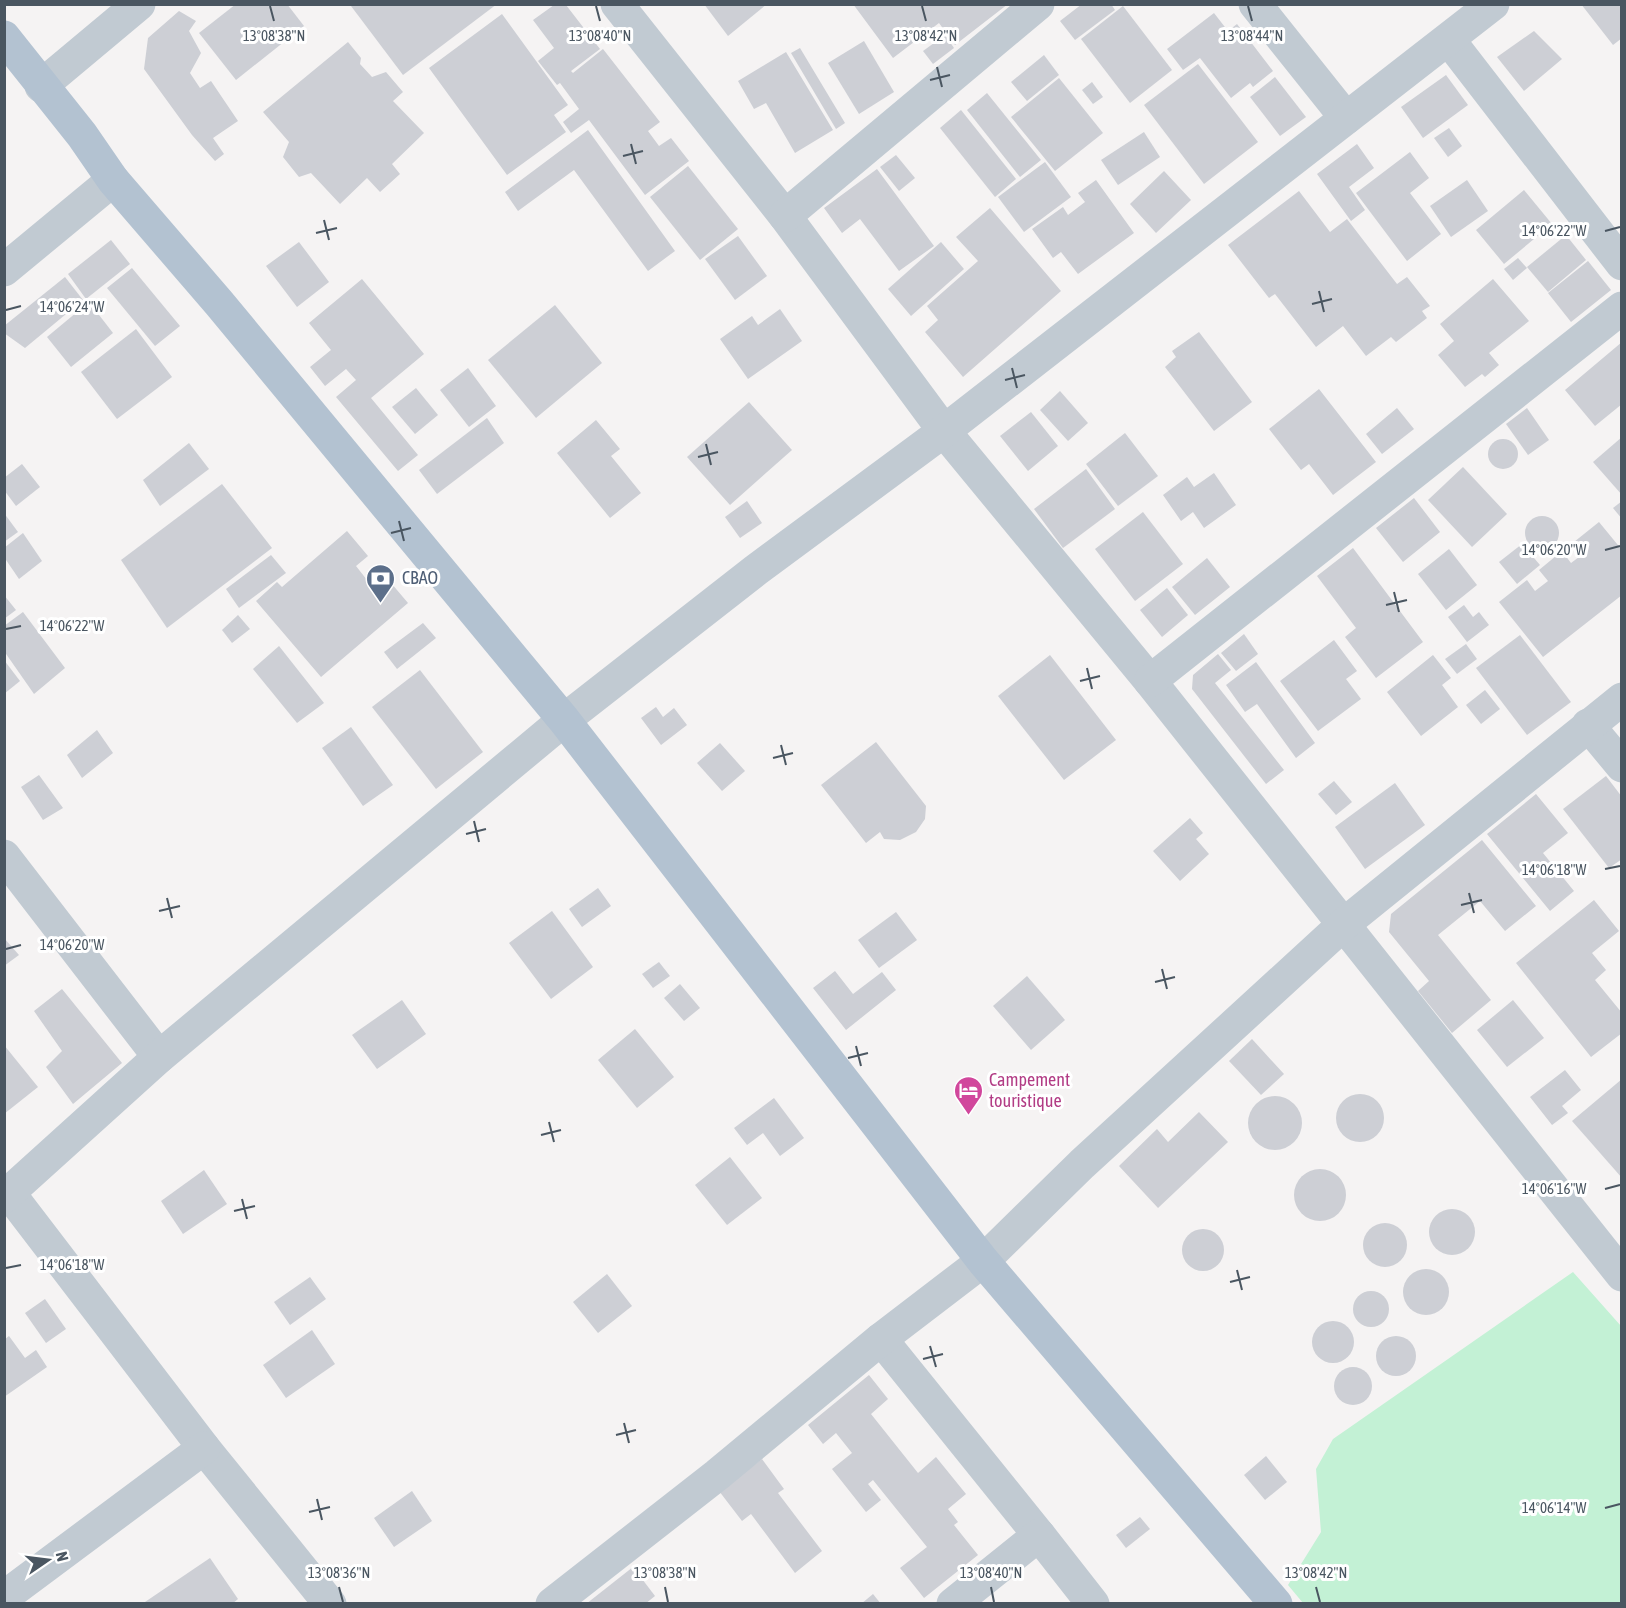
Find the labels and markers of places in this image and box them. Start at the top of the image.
bank icon: CBAO [365,562,397,604]
place label: CBAO [402,567,438,588]
place label: Campement touristique [989,1069,1070,1111]
hotel icon: Campement touristique [952,1074,984,1116]

